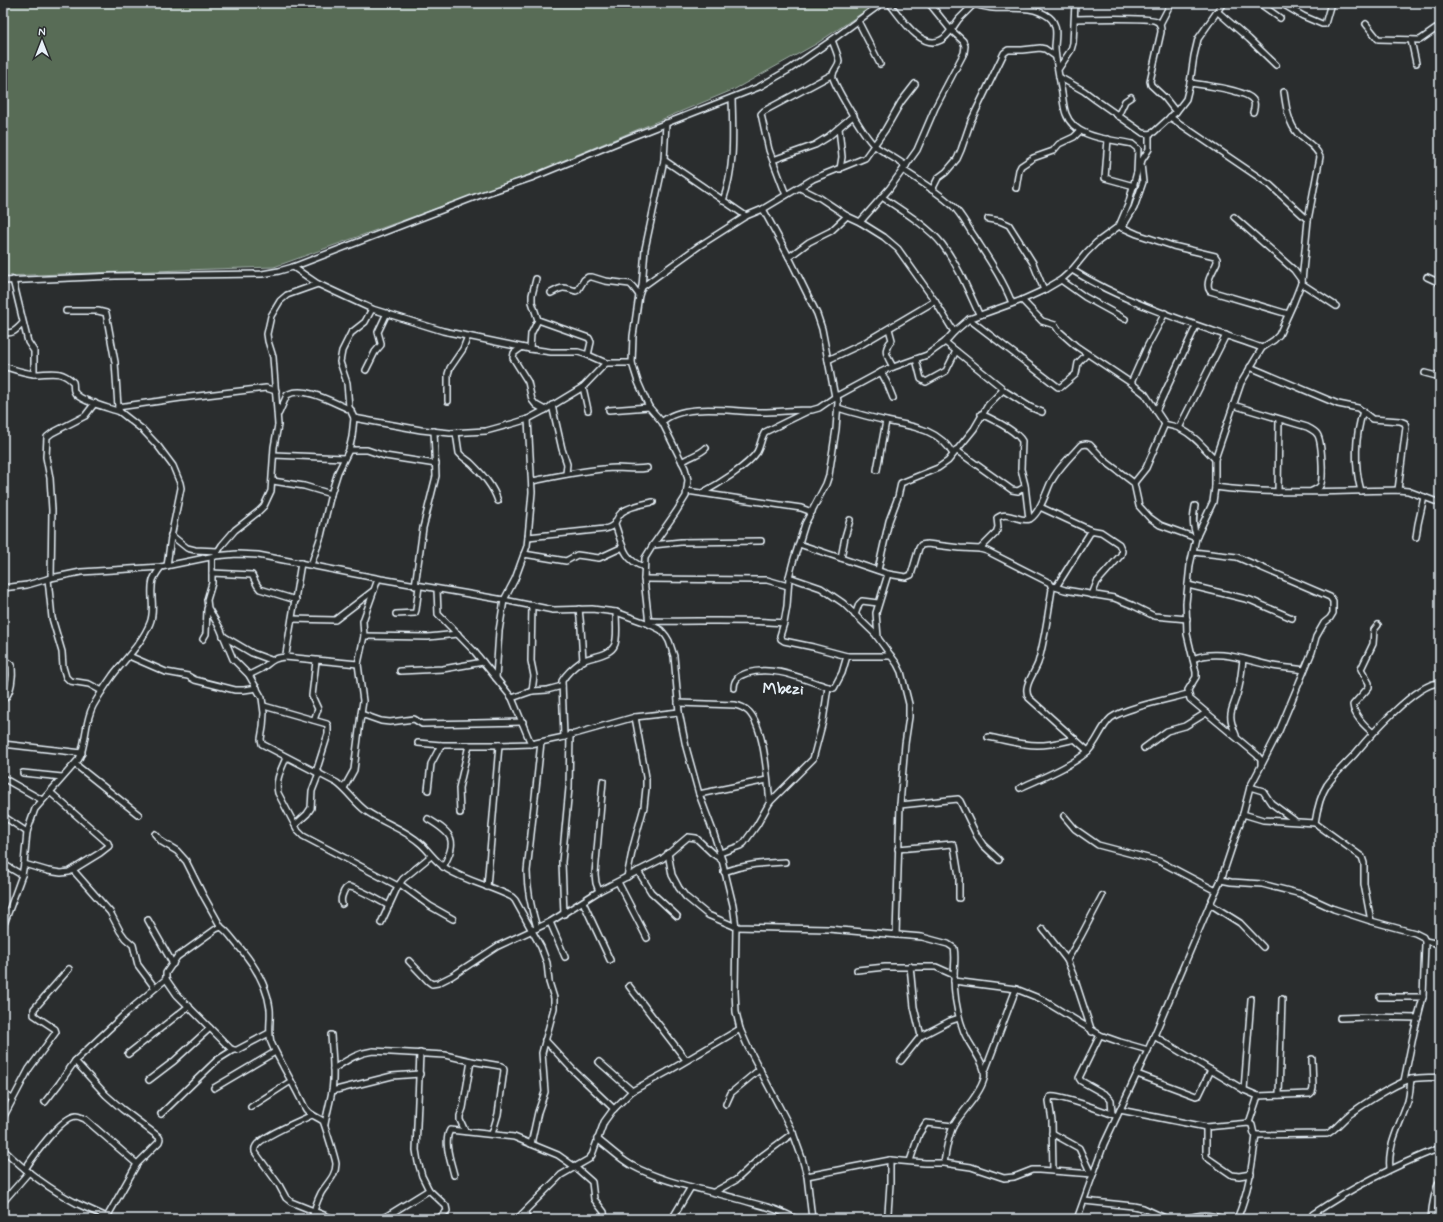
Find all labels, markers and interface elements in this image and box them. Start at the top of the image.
north arrow [22,22,62,62]
text: N [38,26,46,40]
district label: Mbezi [762,679,804,700]

